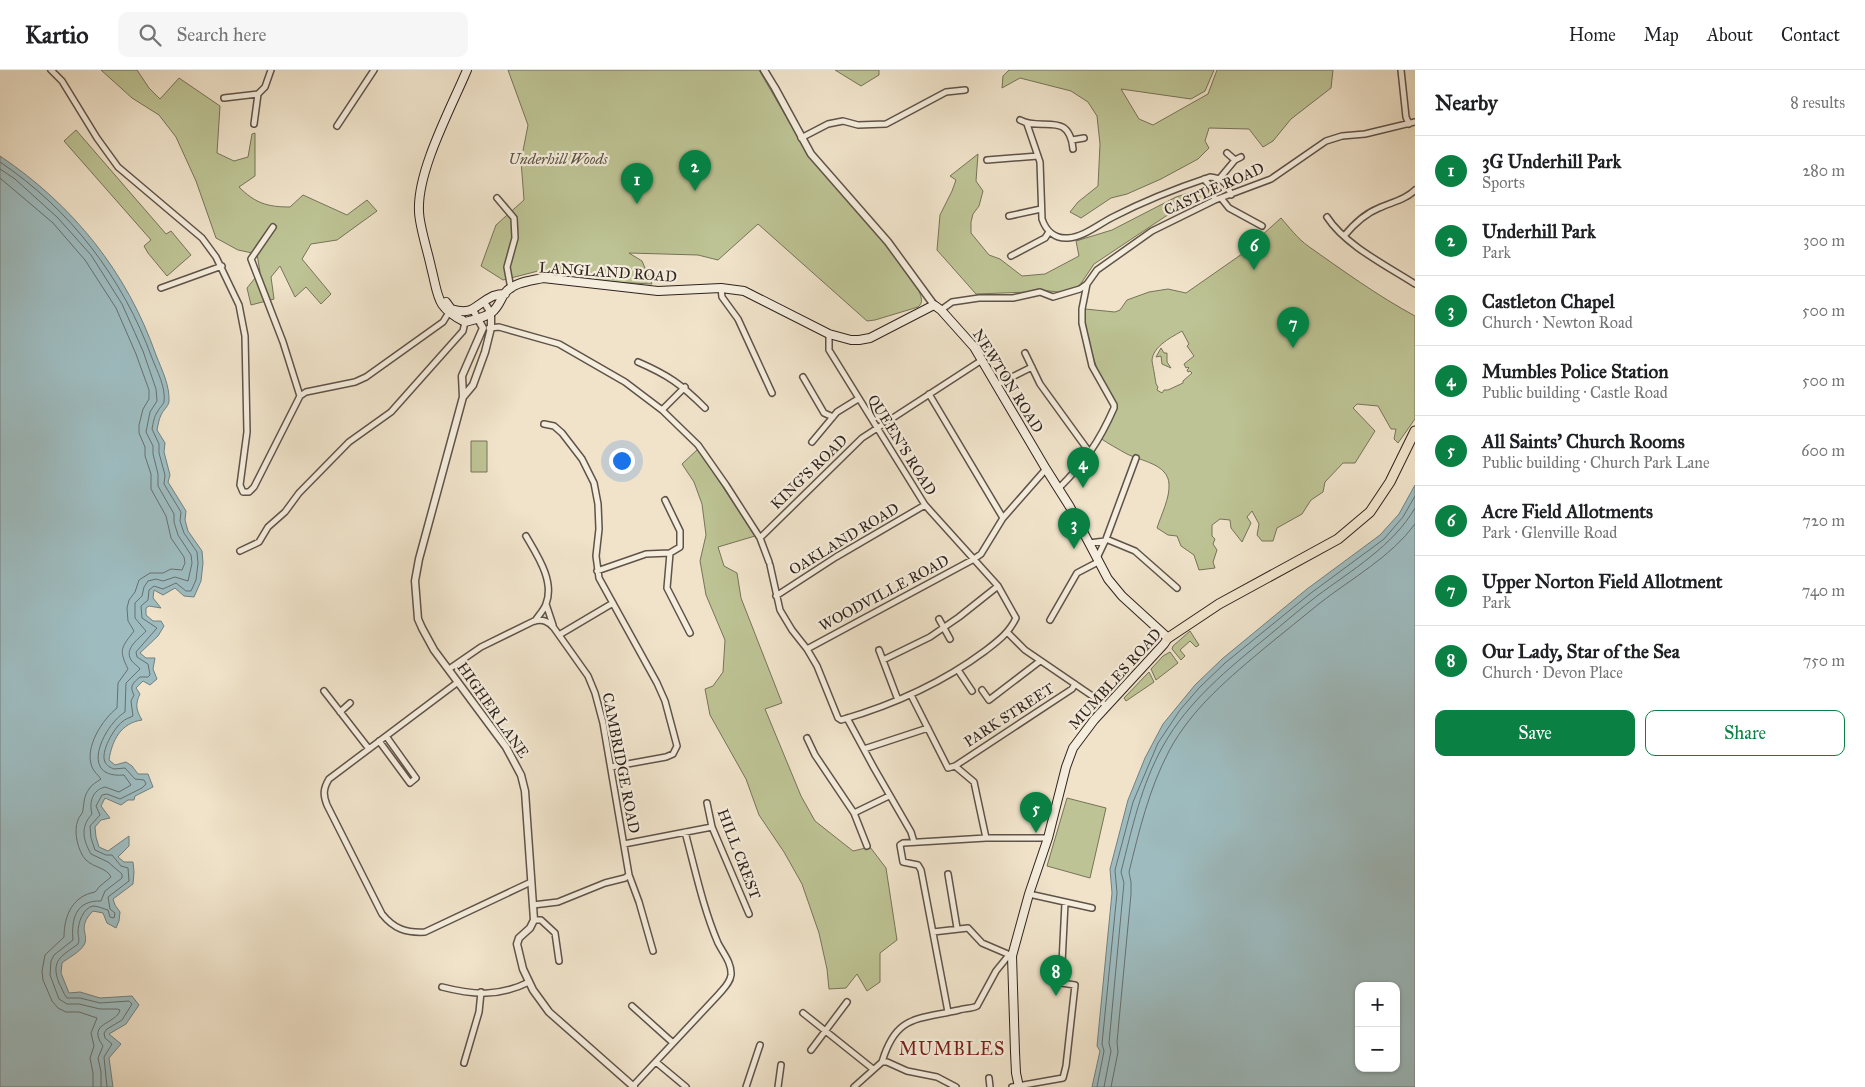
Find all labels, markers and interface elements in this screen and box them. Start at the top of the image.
search box [118,12,468,57]
text: Kartio [25,20,88,50]
icon: search [136,21,164,49]
text: Search here [176,23,266,46]
text: Home [1569,24,1616,46]
text: Map [1644,24,1679,46]
text: About [1707,24,1753,46]
text: Contact [1781,24,1840,46]
text: Nearby [1435,90,1498,116]
text: 8 results [1790,93,1845,112]
park label: Underhill Woods [508,150,608,168]
pin: 2 [679,150,711,191]
text: 3G Underhill Park [1482,150,1621,173]
street label: CASTLE ROAD [1161,159,1267,219]
text: 1 [1448,161,1454,180]
text: 280 m [1802,161,1845,180]
pin: 1 [621,163,653,204]
text: Sports [1482,173,1525,192]
text: Underhill Park [1482,220,1596,243]
pin: 6 [1238,229,1270,270]
text: 2 [1447,231,1455,250]
text: 300 m [1803,231,1845,250]
text: Park [1482,243,1511,262]
street label: LANGLAND ROAD [539,258,678,286]
text: Castleton Chapel [1482,290,1615,313]
text: 3 [1448,301,1454,320]
text: 500 m [1802,301,1845,320]
pin: 7 [1277,307,1309,348]
text: Church · Newton Road [1482,313,1633,332]
street label: NEWTON ROAD [969,326,1047,436]
text: Mumbles Police Station [1482,360,1668,383]
text: 4 [1447,371,1455,390]
text: 500 m [1802,371,1845,390]
text: Public building · Castle Road [1482,383,1668,402]
street label: QUEEN'S ROAD [864,391,940,499]
text: All Saints' Church Rooms [1482,430,1685,453]
street label: KING'S ROAD [767,431,851,513]
text: 5 [1447,441,1455,460]
text: 600 m [1801,441,1845,460]
pin: 4 [1067,447,1099,488]
your location [609,448,635,474]
text: Public building · Church Park Lane [1482,453,1710,472]
street label: OAKLAND ROAD [786,499,902,579]
text: Acre Field Allotments [1482,500,1653,523]
pin: 3 [1058,508,1090,549]
text: 6 [1447,511,1455,530]
text: 720 m [1802,511,1845,530]
text: Park · Glenville Road [1482,523,1617,542]
street label: WOODVILLE ROAD [816,551,952,635]
text: Upper Norton Field Allotment [1482,570,1723,593]
text: 7 [1447,581,1455,600]
text: 740 m [1802,581,1845,600]
text: Park [1482,593,1511,612]
street label: MUMBLES ROAD [1065,625,1165,733]
text: Our Lady, Star of the Sea [1482,640,1680,663]
text: 8 [1447,651,1455,670]
text: 750 m [1803,651,1845,670]
street label: HIGHER LANE [453,659,533,762]
text: Church · Devon Place [1482,663,1623,682]
street label: PARK STREET [961,679,1057,751]
street label: CAMBRIDGE ROAD [599,691,643,835]
button: Save [1435,710,1635,756]
button: Share [1645,710,1845,756]
pin: 5 [1020,792,1052,833]
street label: HILL CREST [714,806,764,902]
pin: 8 [1040,955,1072,996]
map controls [1355,982,1400,1072]
button: + [1355,982,1400,1027]
button: − [1355,1027,1400,1072]
district label: MUMBLES [899,1038,1005,1060]

